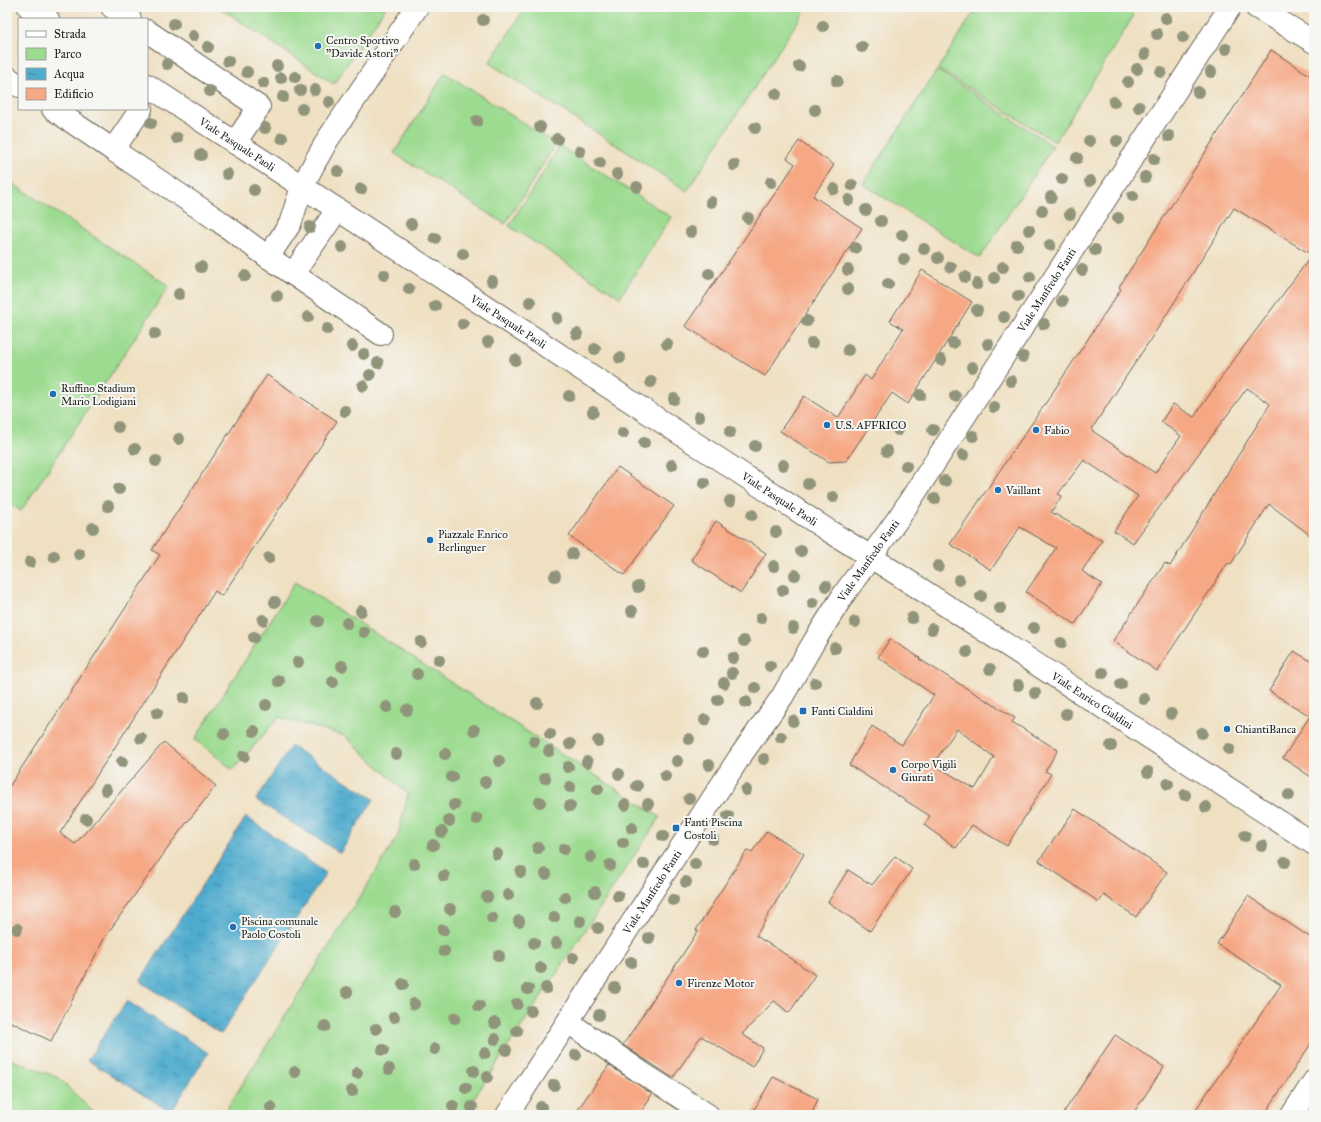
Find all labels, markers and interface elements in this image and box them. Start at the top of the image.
legend [18,18,148,110]
text: Strada [54,27,87,41]
place label: Centro Sportivo "Davide Astori" [326,34,399,60]
marker: Centro Sportivo "Davide Astori" [313,41,323,51]
text: Parco [54,47,81,61]
text: Acqua [53,67,85,82]
text: Edificio [54,87,93,101]
street label: Viale Pasquale Paoli [196,114,278,174]
street label: Viale Manfredo Fanti [1014,246,1079,335]
street label: Viale Pasquale Paoli [467,291,549,351]
place label: Ruffino Stadium Mario Lodigiani [61,382,136,408]
marker: Ruffino Stadium Mario Lodigiani [48,389,58,399]
place label: U.S. AFFRICO [835,419,906,432]
marker: U.S. AFFRICO [822,420,832,430]
place label: Fabio [1044,424,1070,437]
marker: Fabio [1031,425,1041,435]
street label: Viale Pasquale Paoli [738,469,820,528]
place label: Vaillant [1005,484,1041,497]
marker: Vaillant [993,485,1003,495]
street label: Viale Manfredo Fanti [834,517,902,605]
place label: Piazzale Enrico Berlinguer [438,528,508,554]
marker: Piazzale Enrico Berlinguer [425,535,435,545]
street label: Viale Enrico Cialdini [1048,669,1136,732]
place label: Fanti Cialdini [811,705,873,718]
marker: Fanti Cialdini [798,706,808,716]
place label: ChiantiBanca [1235,723,1297,736]
marker: ChiantiBanca [1222,724,1232,734]
place label: Corpo Vigili Giurati [901,758,957,784]
marker: Corpo Vigili Giurati [888,765,898,775]
place label: Fanti Piscina Costoli [684,816,743,842]
marker: Fanti Piscina Costoli [671,823,681,833]
street label: Viale Manfredo Fanti [619,848,684,937]
place label: Piscina comunale Paolo Costoli [241,915,319,941]
marker: Piscina comunale Paolo Costoli [228,922,238,932]
place label: Firenze Motor [687,977,755,990]
marker: Firenze Motor [674,978,684,988]

